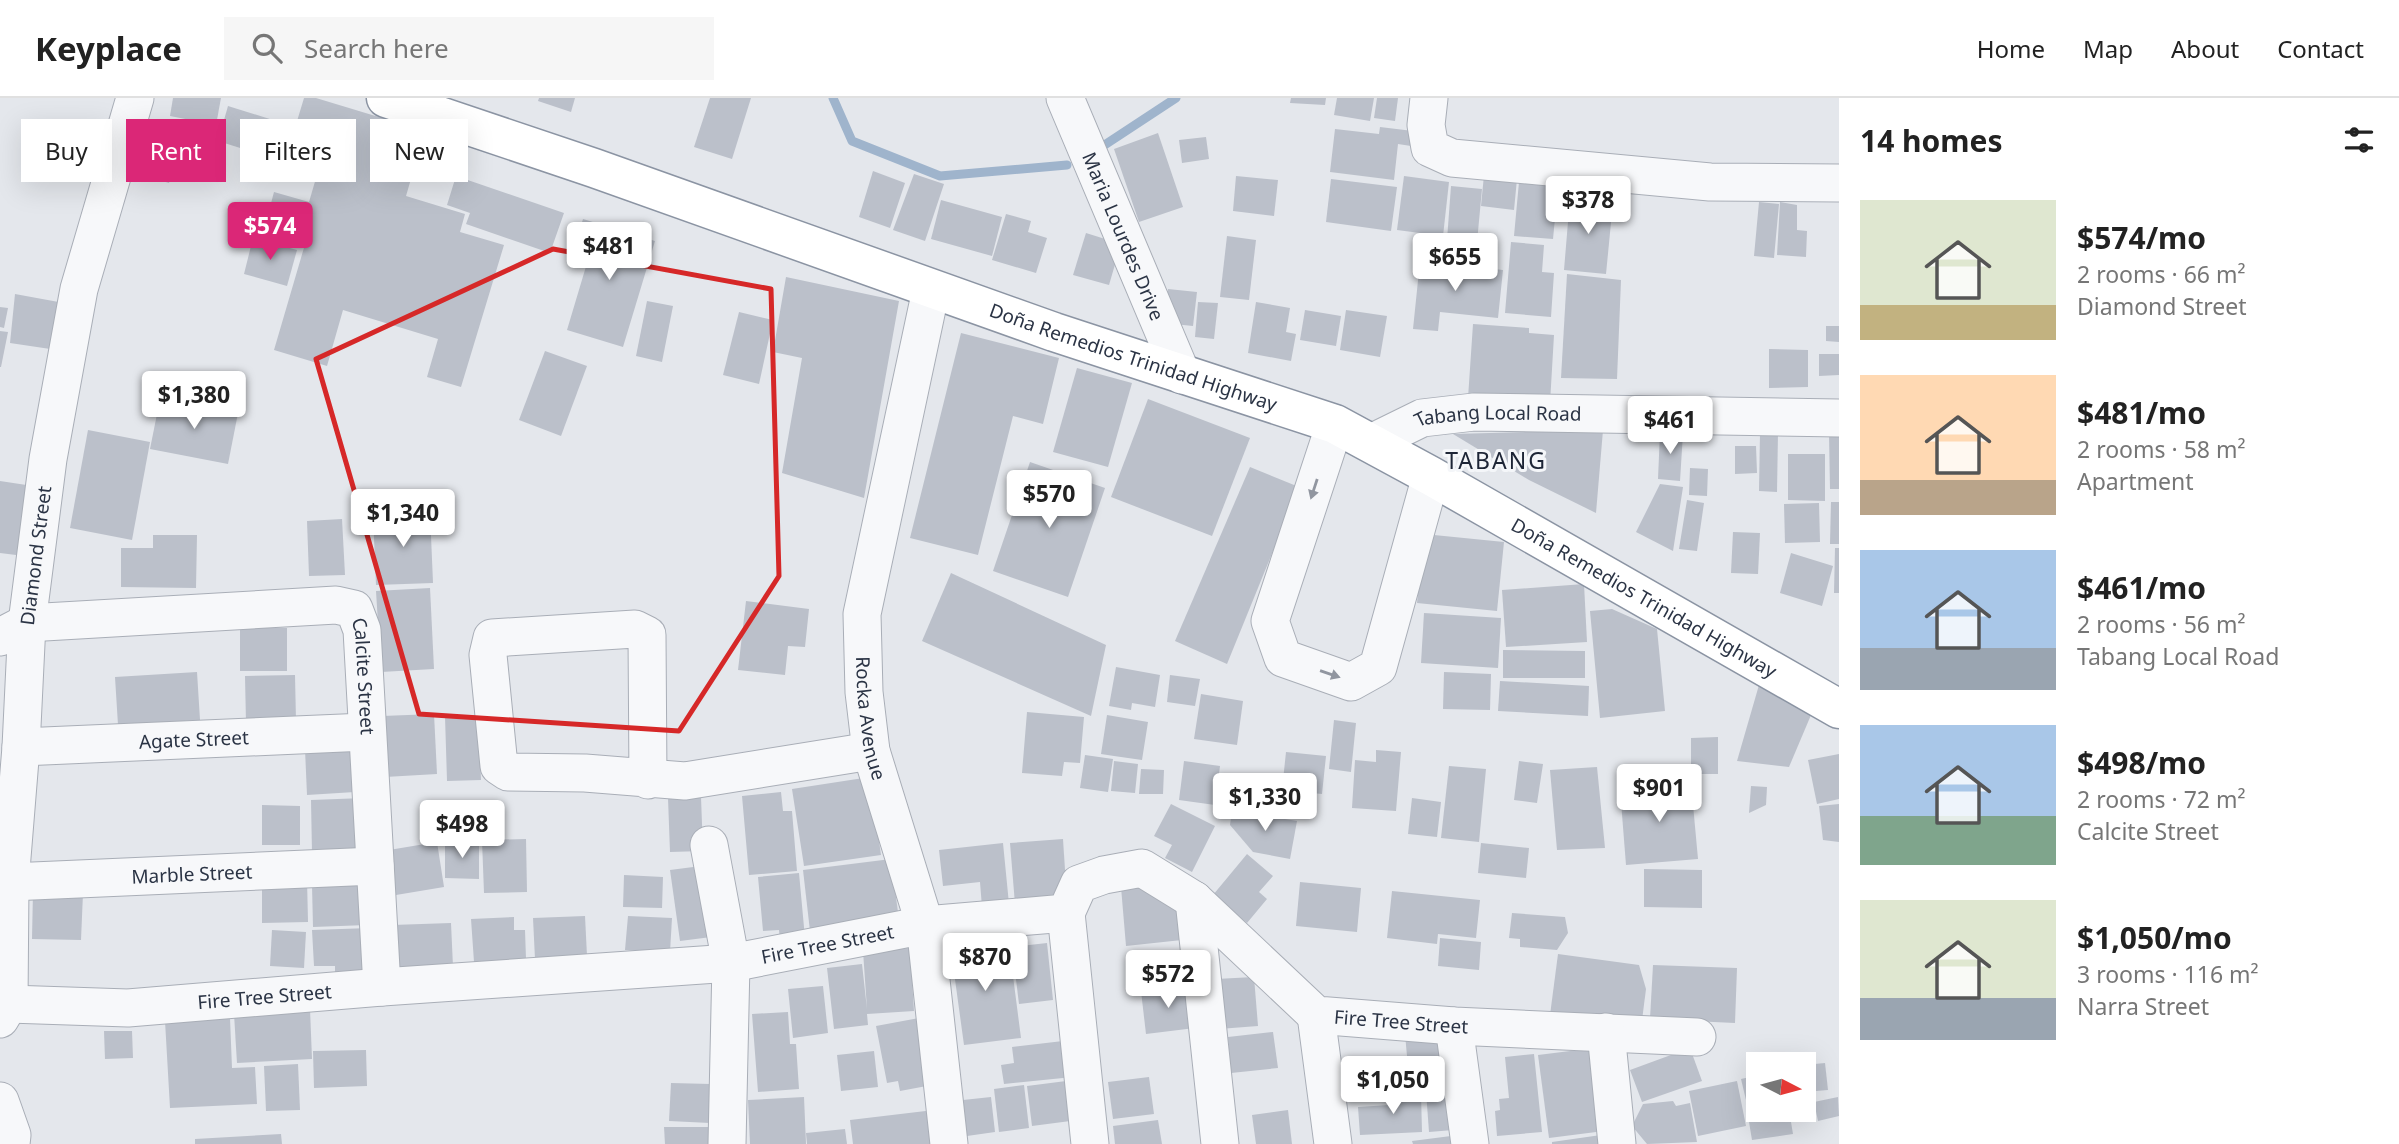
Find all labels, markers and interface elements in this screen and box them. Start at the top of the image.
search box [224,17,714,80]
text: Keyplace [35,26,182,71]
icon: search [248,29,286,67]
text: Search here [304,30,449,66]
text: Home [1977,32,2045,65]
text: Map [2083,32,2133,65]
text: About [2171,32,2239,65]
text: Contact [2277,32,2364,65]
chip: Buy [21,119,112,182]
chip: Rent [126,119,226,182]
chip: Filters [240,119,356,182]
chip: New [370,119,468,182]
text: 14 homes [1860,120,2003,161]
icon: filters [2340,121,2378,159]
street label: Maria Lourdes Drive [1076,148,1170,324]
pin: $378 [1547,176,1629,236]
text: $378 [1562,183,1614,215]
pin: $574 [229,202,311,262]
text: $574 [244,209,296,241]
text: $574/mo [2077,217,2206,258]
pin: $481 [568,222,650,282]
icon: home [1916,228,2000,312]
text: $481 [583,229,635,261]
pin: $655 [1414,234,1496,293]
text: $655 [1429,240,1481,272]
text: 2 rooms · 66 m² [2077,258,2246,290]
text: Diamond Street [2077,290,2247,322]
street label: Doña Remedios Trinidad Highway [986,297,1281,417]
pin: $1,380 [137,372,251,431]
text: $1,380 [158,378,230,410]
text: $481/mo [2077,392,2206,433]
pin: $461 [1629,396,1711,456]
street label: Tabang Local Road [1410,398,1582,433]
text: $461 [1644,403,1696,435]
icon: home [1916,403,2000,487]
text: 2 rooms · 58 m² [2077,433,2246,465]
district label: TABANG [1445,444,1547,476]
text: Apartment [2077,465,2194,497]
pin: $570 [1008,470,1090,530]
text: $570 [1023,477,1075,509]
one-way arrow [1308,478,1319,499]
street label: Diamond Street [14,484,57,627]
pin: $1,340 [346,490,460,549]
text: $1,340 [367,496,439,528]
street label: Doña Remedios Trinidad Highway [1507,512,1782,684]
text: $461/mo [2077,567,2206,608]
icon: home [1916,578,2000,662]
text: 2 rooms · 56 m² [2077,608,2246,640]
street label: Calcite Street [345,614,381,735]
text: Tabang Local Road [2077,640,2279,672]
street label: Rocka Avenue [850,656,892,783]
one-way arrow [1319,669,1340,680]
street label: Agate Street [138,724,250,755]
text: $498/mo [2077,742,2206,783]
icon: home [1916,753,2000,837]
pin: $901 [1618,764,1700,824]
text: $901 [1633,771,1685,803]
pin: $1,330 [1208,774,1322,833]
text: $1,330 [1229,780,1301,812]
text: 2 rooms · 72 m² [2077,783,2246,815]
pin: $498 [421,800,503,860]
text: $498 [436,807,488,839]
text: Calcite Street [2077,815,2219,847]
street label: Marble Street [131,858,253,890]
text: $1,050/mo [2077,917,2232,958]
street label: Fire Tree Street [759,918,896,970]
icon: home [1916,928,2000,1012]
pin: $870 [944,934,1026,993]
text: $870 [959,940,1011,972]
pin: $572 [1127,950,1209,1010]
text: $572 [1142,957,1194,989]
text: 3 rooms · 116 m² [2077,958,2259,990]
street label: Fire Tree Street [196,978,333,1015]
text: Narra Street [2077,990,2209,1022]
street label: Fire Tree Street [1333,1003,1469,1040]
north arrow [1746,1052,1816,1122]
map controls [1746,1052,1816,1122]
pin: $1,050 [1336,1056,1450,1116]
text: $1,050 [1357,1063,1429,1095]

